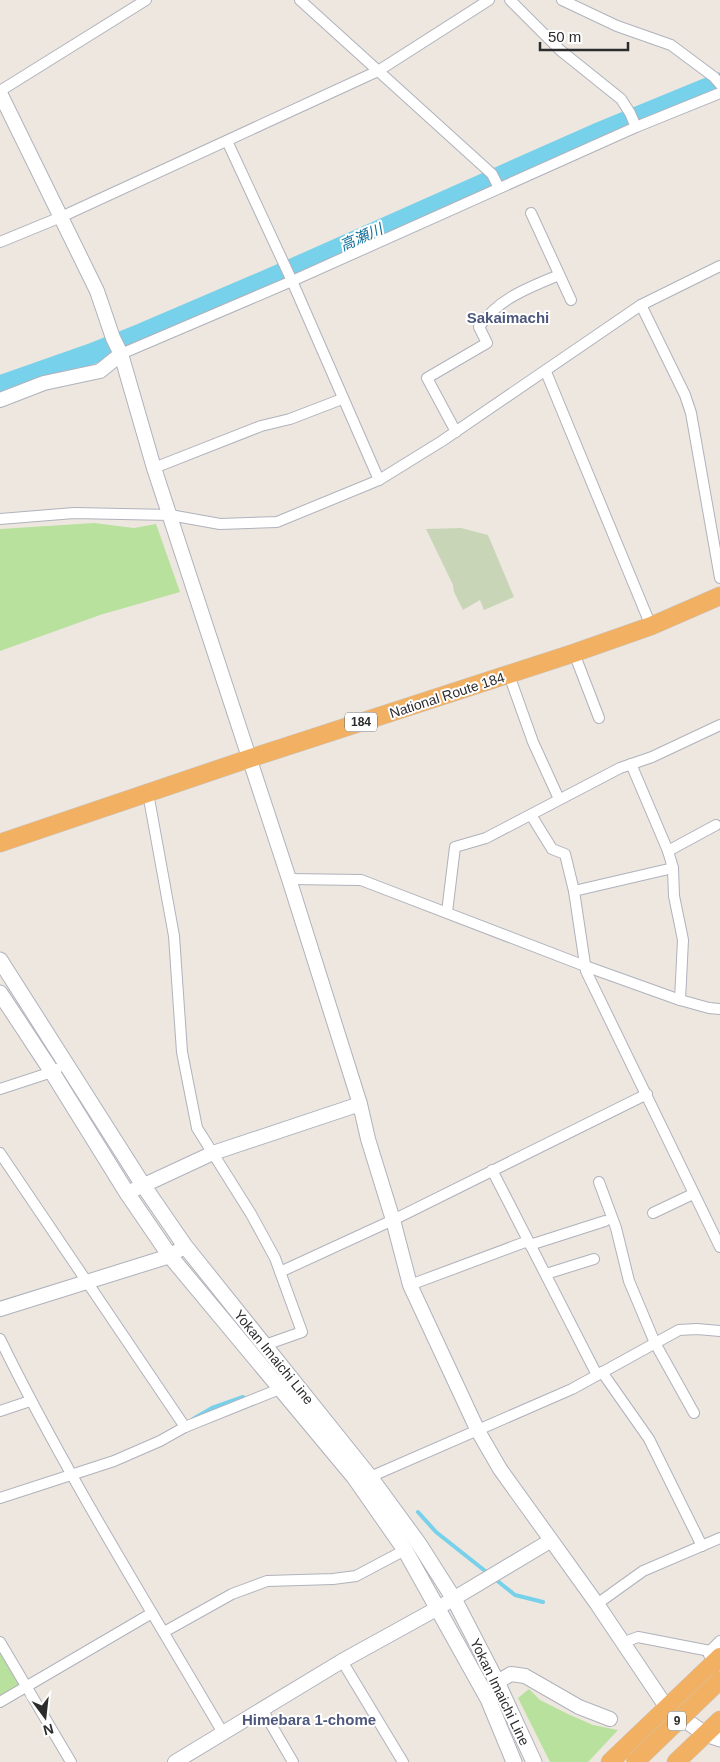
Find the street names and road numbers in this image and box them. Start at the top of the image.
street label: National Route 184 [388,669,507,721]
road number: 184 [345,712,377,732]
street label: Yokan Imaichi Line [231,1306,317,1408]
street label: Yokan Imaichi Line [467,1636,533,1748]
road number: 9 [668,1712,686,1730]

